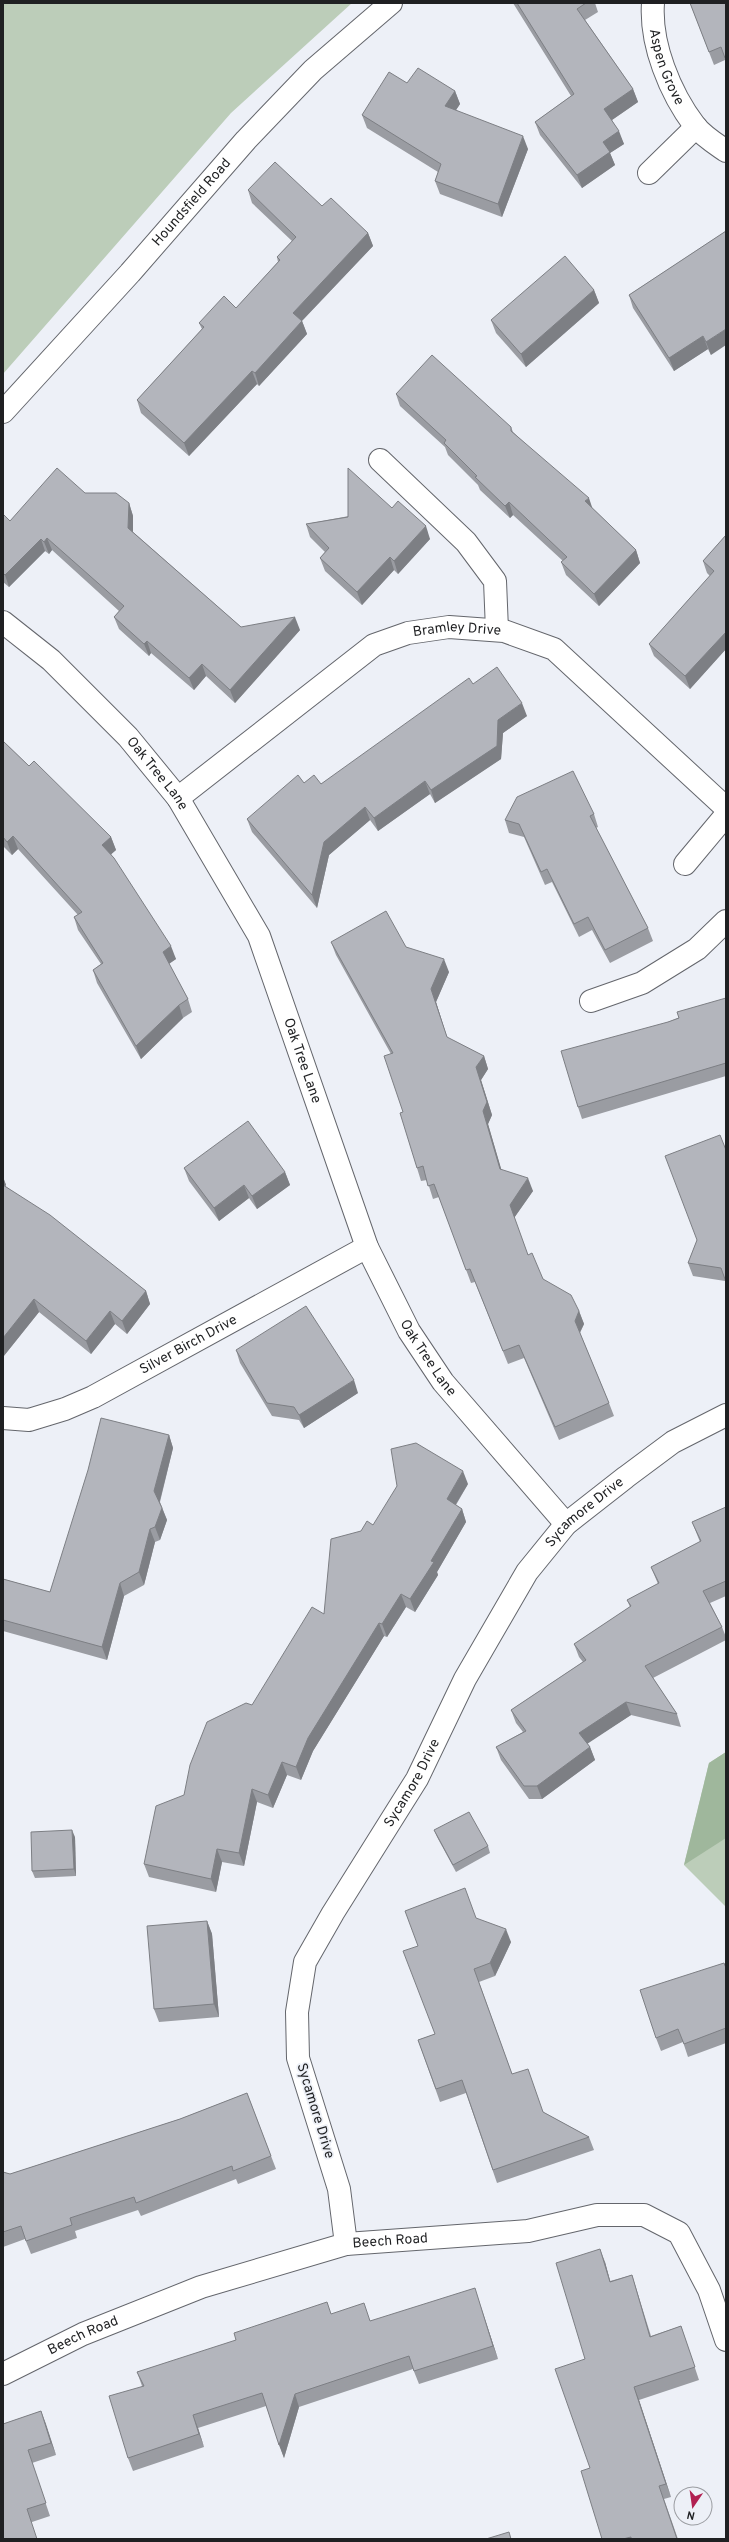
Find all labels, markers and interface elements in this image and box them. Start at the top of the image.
street label: Aspen Grove [645,28,688,108]
street label: Houndsfield Road [149,155,235,250]
street label: Bramley Drive [412,618,502,641]
street label: Oak Tree Lane [123,733,192,813]
street label: Oak Tree Lane [280,1016,325,1106]
street label: Silver Birch Drive [137,1311,240,1378]
street label: Oak Tree Lane [396,1317,460,1400]
street label: Sycamore Drive [542,1473,627,1551]
street label: Sycamore Drive [380,1736,443,1830]
street label: Sycamore Drive [292,2061,338,2161]
street label: Beech Road [352,2230,428,2252]
street label: Beech Road [45,2312,121,2359]
north arrow [673,2486,713,2526]
text: N [686,2507,696,2522]

